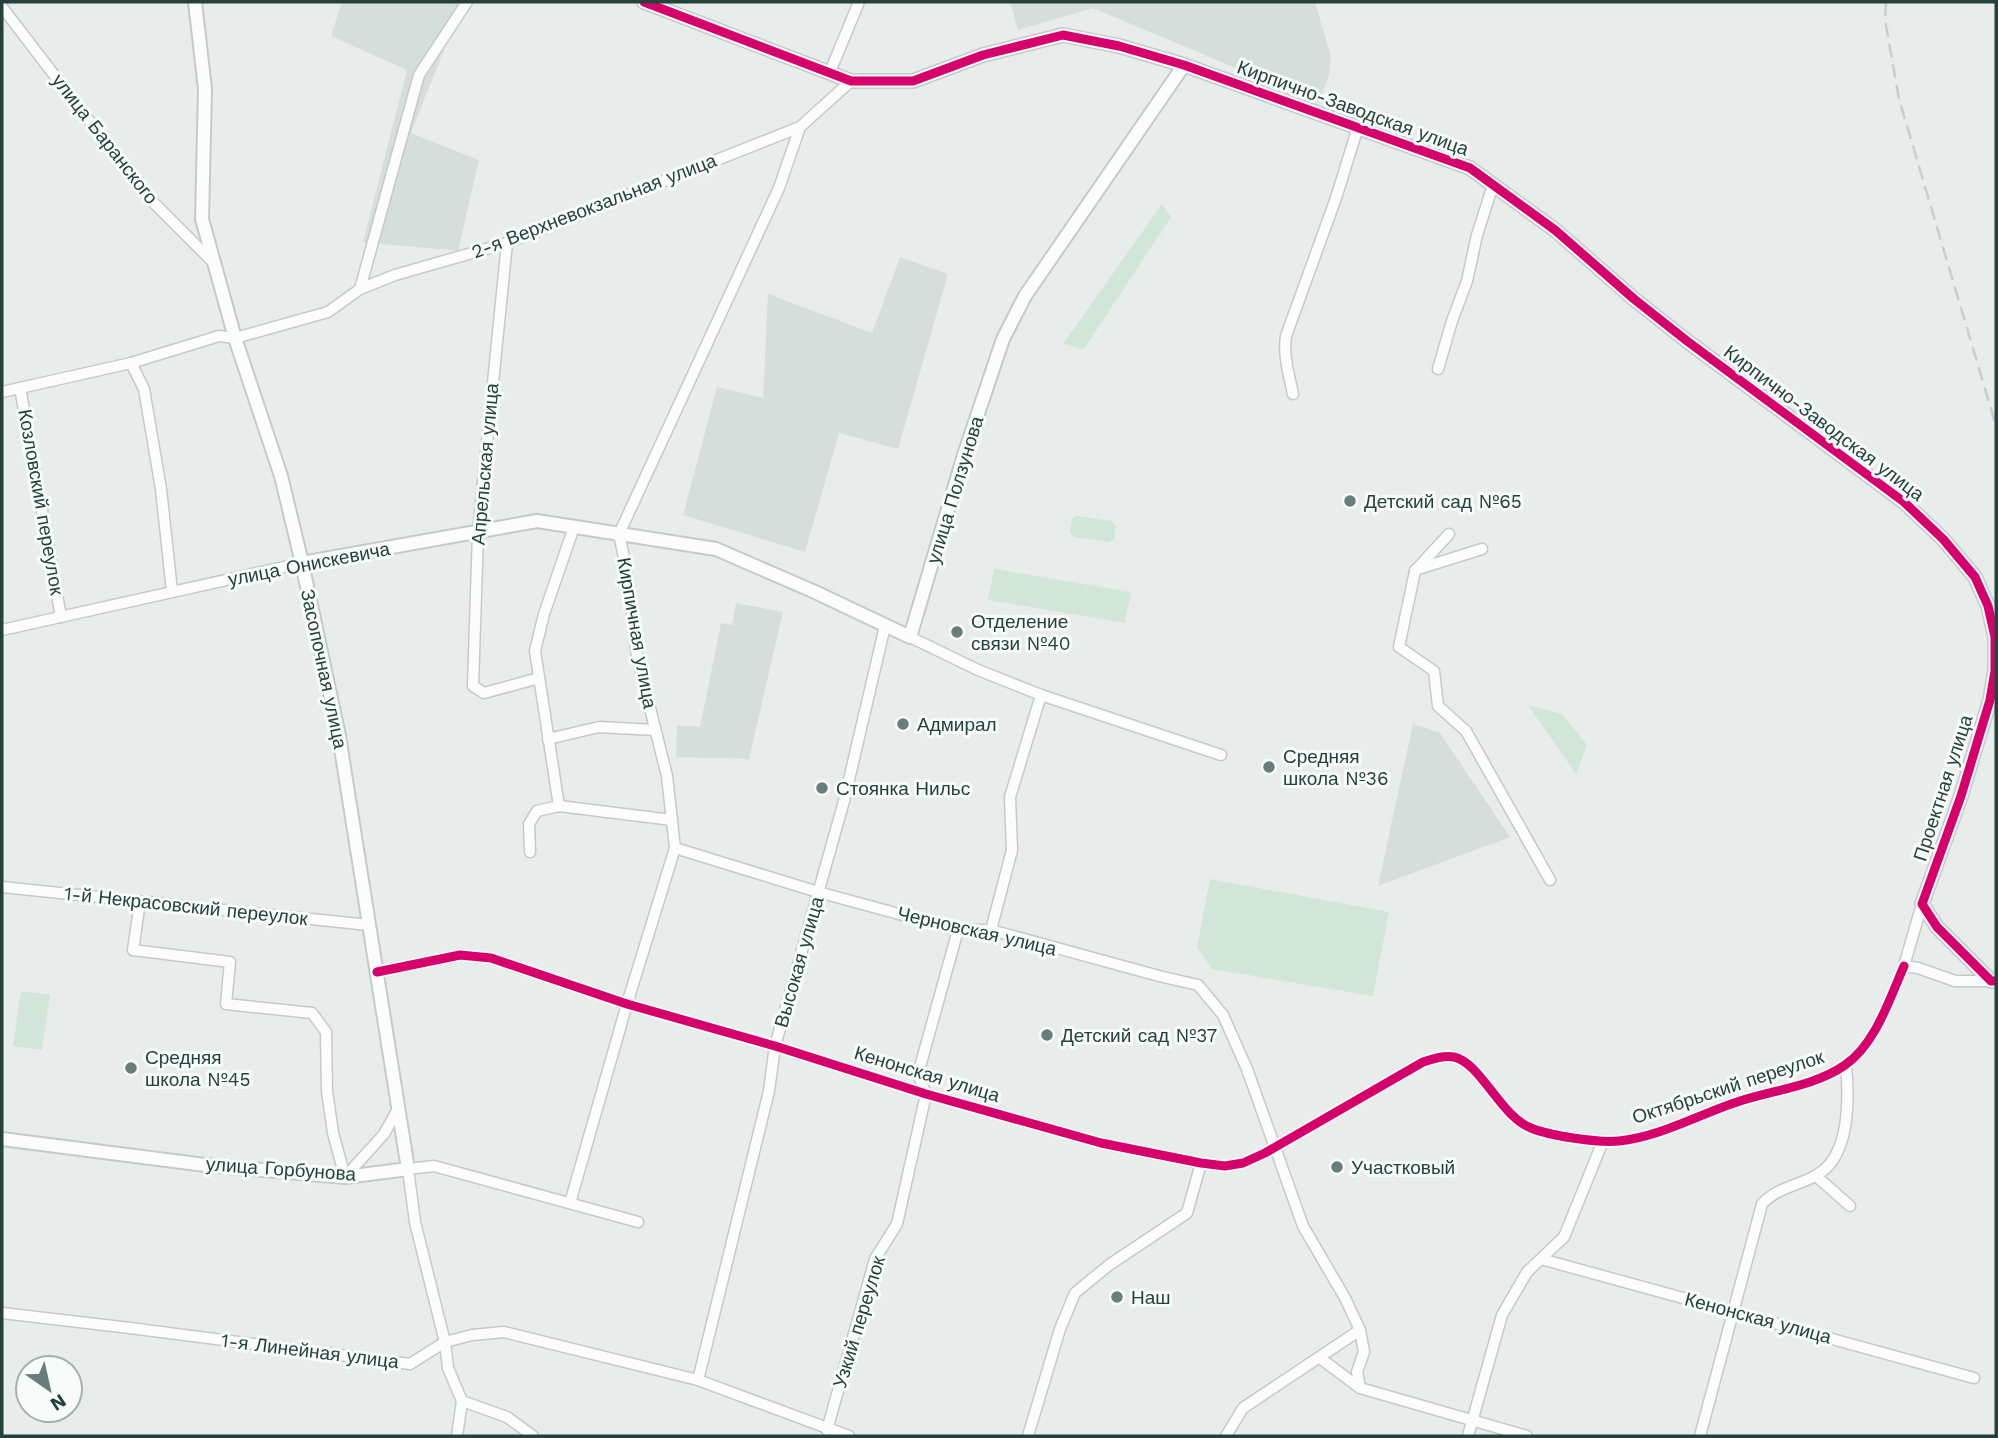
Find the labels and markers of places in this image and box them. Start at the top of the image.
place label: Детский сад №65 [1364,490,1522,513]
marker: Детский сад №65 [1342,493,1358,509]
place label: Отделение связи №40 [971,610,1071,655]
marker: Отделение связи №40 [949,624,965,640]
place label: Адмирал [917,713,997,736]
marker: Адмирал [895,716,911,732]
place label: Средняя школа №36 [1283,745,1388,790]
marker: Средняя школа №36 [1261,759,1277,775]
place label: Стоянка Нильс [836,777,970,800]
marker: Стоянка Нильс [814,780,830,796]
place label: Детский сад №37 [1061,1024,1217,1047]
marker: Детский сад №37 [1039,1027,1055,1043]
place label: Средняя школа №45 [145,1046,251,1091]
marker: Средняя школа №45 [123,1060,139,1076]
place label: Участковый [1351,1156,1455,1179]
marker: Участковый [1329,1159,1345,1175]
place label: Наш [1131,1286,1171,1309]
marker: Наш [1109,1289,1125,1305]

